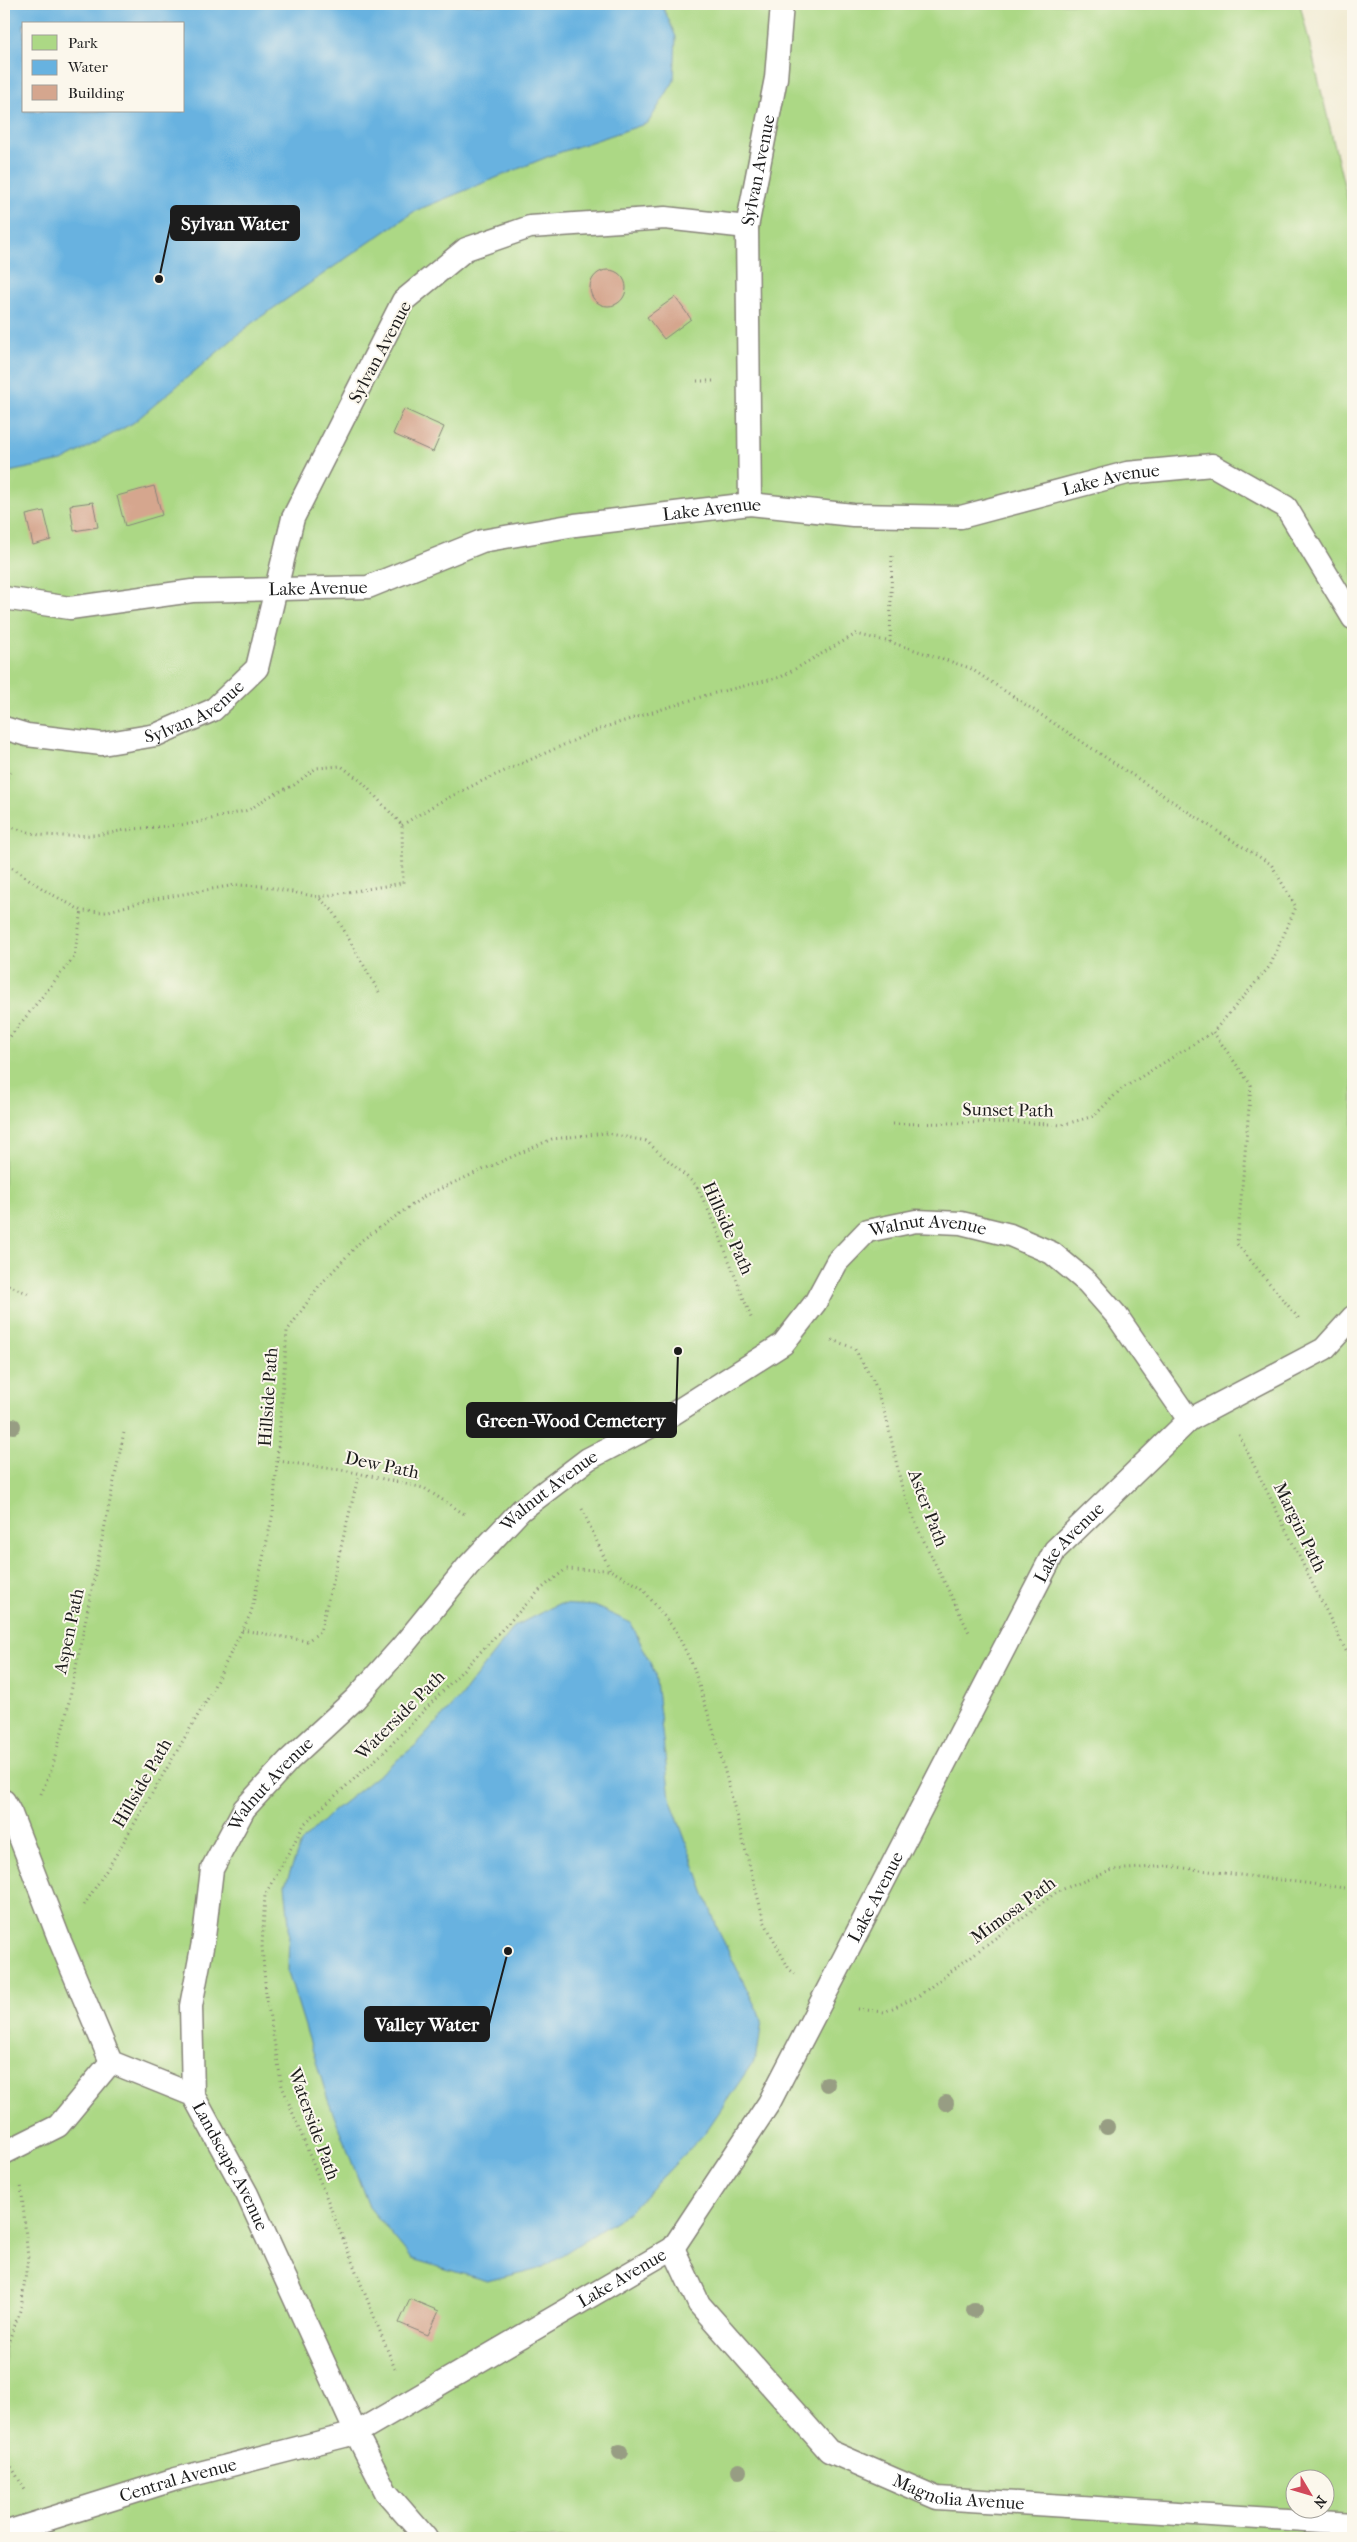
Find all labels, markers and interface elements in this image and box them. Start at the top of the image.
legend [22,22,185,112]
text: Park [68,34,98,52]
text: Water [67,58,108,76]
text: Building [68,84,125,102]
street label: Sylvan Avenue [737,113,780,228]
callout: Sylvan Water [171,206,299,240]
text: Sylvan Water [181,213,290,235]
street label: Sylvan Avenue [345,297,416,407]
street label: Lake Avenue [1060,460,1161,501]
street label: Lake Avenue [661,494,762,525]
street label: Lake Avenue [268,577,368,600]
street label: Sylvan Avenue [143,676,249,748]
street label: Sunset Path [962,1099,1054,1122]
street label: Hillside Path [698,1178,757,1278]
street label: Walnut Avenue [866,1211,989,1241]
street label: Hillside Path [255,1347,282,1447]
callout: Green-Wood Cemetery [467,1403,676,1437]
text: Green-Wood Cemetery [477,1410,666,1432]
street label: Walnut Avenue [496,1446,601,1536]
street label: Dew Path [343,1447,421,1484]
street label: Aster Path [903,1466,952,1550]
street label: Margin Path [1269,1479,1330,1576]
street label: Lake Avenue [1030,1498,1109,1586]
street label: Aspen Path [50,1586,89,1677]
street label: Waterside Path [351,1666,449,1765]
street label: Walnut Avenue [224,1733,318,1835]
street label: Hillside Path [108,1735,176,1832]
street label: Lake Avenue [844,1848,908,1946]
street label: Mimosa Path [967,1872,1060,1948]
callout: Valley Water [365,2007,489,2041]
text: Valley Water [374,2014,480,2036]
street label: Waterside Path [283,2064,344,2183]
street label: Landscape Avenue [188,2098,272,2234]
street label: Lake Avenue [574,2244,670,2312]
street label: Central Avenue [117,2454,239,2507]
street label: Magnolia Avenue [889,2470,1025,2514]
north arrow [1284,2470,1334,2520]
text: N [1310,2492,1330,2511]

